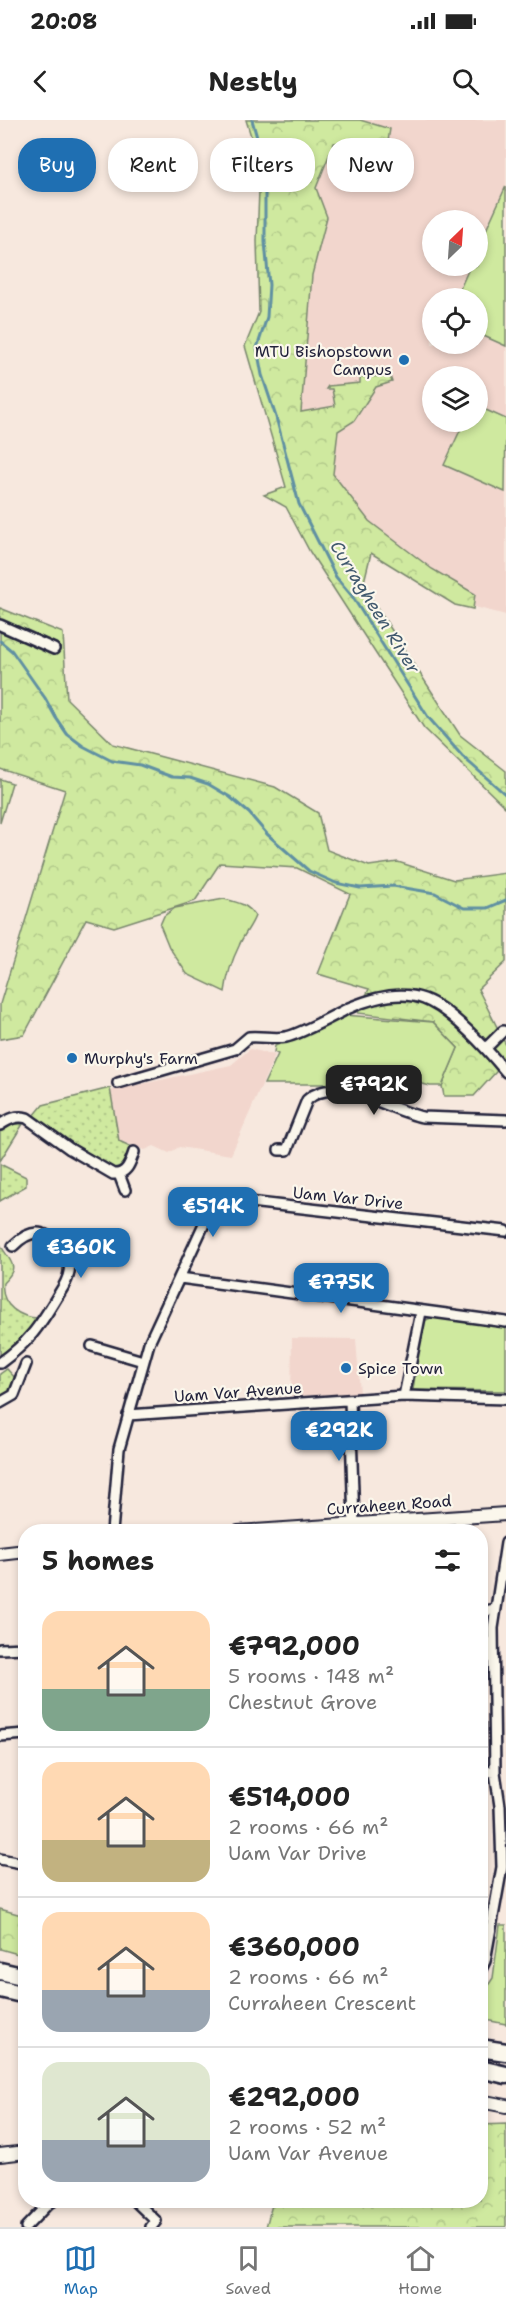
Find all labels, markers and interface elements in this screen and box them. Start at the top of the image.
text: 20:08 [30,7,97,36]
text: Nestly [208,63,298,100]
icon: back [24,65,57,98]
icon: search [449,65,482,98]
chip: Buy [18,138,96,192]
chip: Rent [108,138,198,192]
chip: Filters [210,138,315,192]
chip: New [327,138,414,192]
north arrow [422,210,488,276]
map controls [422,210,488,432]
button: locate [422,288,488,354]
place label: MTU Bishopstown Campus [255,341,392,380]
marker: MTU Bishopstown Campus [397,353,411,367]
button: layers [422,366,488,432]
water label: Curragheen River [324,536,426,679]
place label: Murphy's Farm [84,1048,198,1069]
marker: Murphy's Farm [65,1051,79,1065]
pin: €792K [332,1065,416,1116]
text: €792K [340,1071,408,1097]
street label: Uam Var Drive [292,1182,404,1214]
pin: €514K [171,1187,255,1238]
text: €514K [182,1193,244,1219]
pin: €360K [39,1228,123,1279]
text: €360K [46,1234,116,1260]
pin: €775K [299,1263,383,1314]
text: €775K [308,1269,374,1295]
place label: Spice Town [358,1358,443,1379]
marker: Spice Town [339,1361,353,1375]
street label: Uam Var Avenue [173,1377,303,1407]
pin: €292K [297,1411,381,1462]
text: €292K [305,1417,373,1443]
street label: Curraheen Road [326,1490,452,1520]
text: 5 homes [42,1543,154,1578]
icon: filters [431,1544,464,1577]
text: €792,000 [228,1628,360,1663]
icon: home [90,1635,162,1707]
text: 5 rooms · 148 m² [228,1663,394,1689]
text: Chestnut Grove [228,1689,377,1715]
text: €514,000 [228,1779,351,1814]
icon: home [90,1786,162,1858]
text: 2 rooms · 66 m² [228,1814,389,1840]
text: Uam Var Drive [228,1840,367,1866]
text: €360,000 [228,1929,360,1964]
icon: home [90,1936,162,2008]
text: 2 rooms · 66 m² [228,1964,389,1990]
text: Curraheen Crescent [228,1990,416,2016]
text: €292,000 [228,2079,360,2114]
icon: home [90,2086,162,2158]
text: 2 rooms · 52 m² [228,2114,386,2140]
text: Uam Var Avenue [228,2140,388,2166]
tab: Map [64,2242,98,2299]
tab: Saved [225,2242,271,2299]
tab: Home [398,2242,442,2299]

